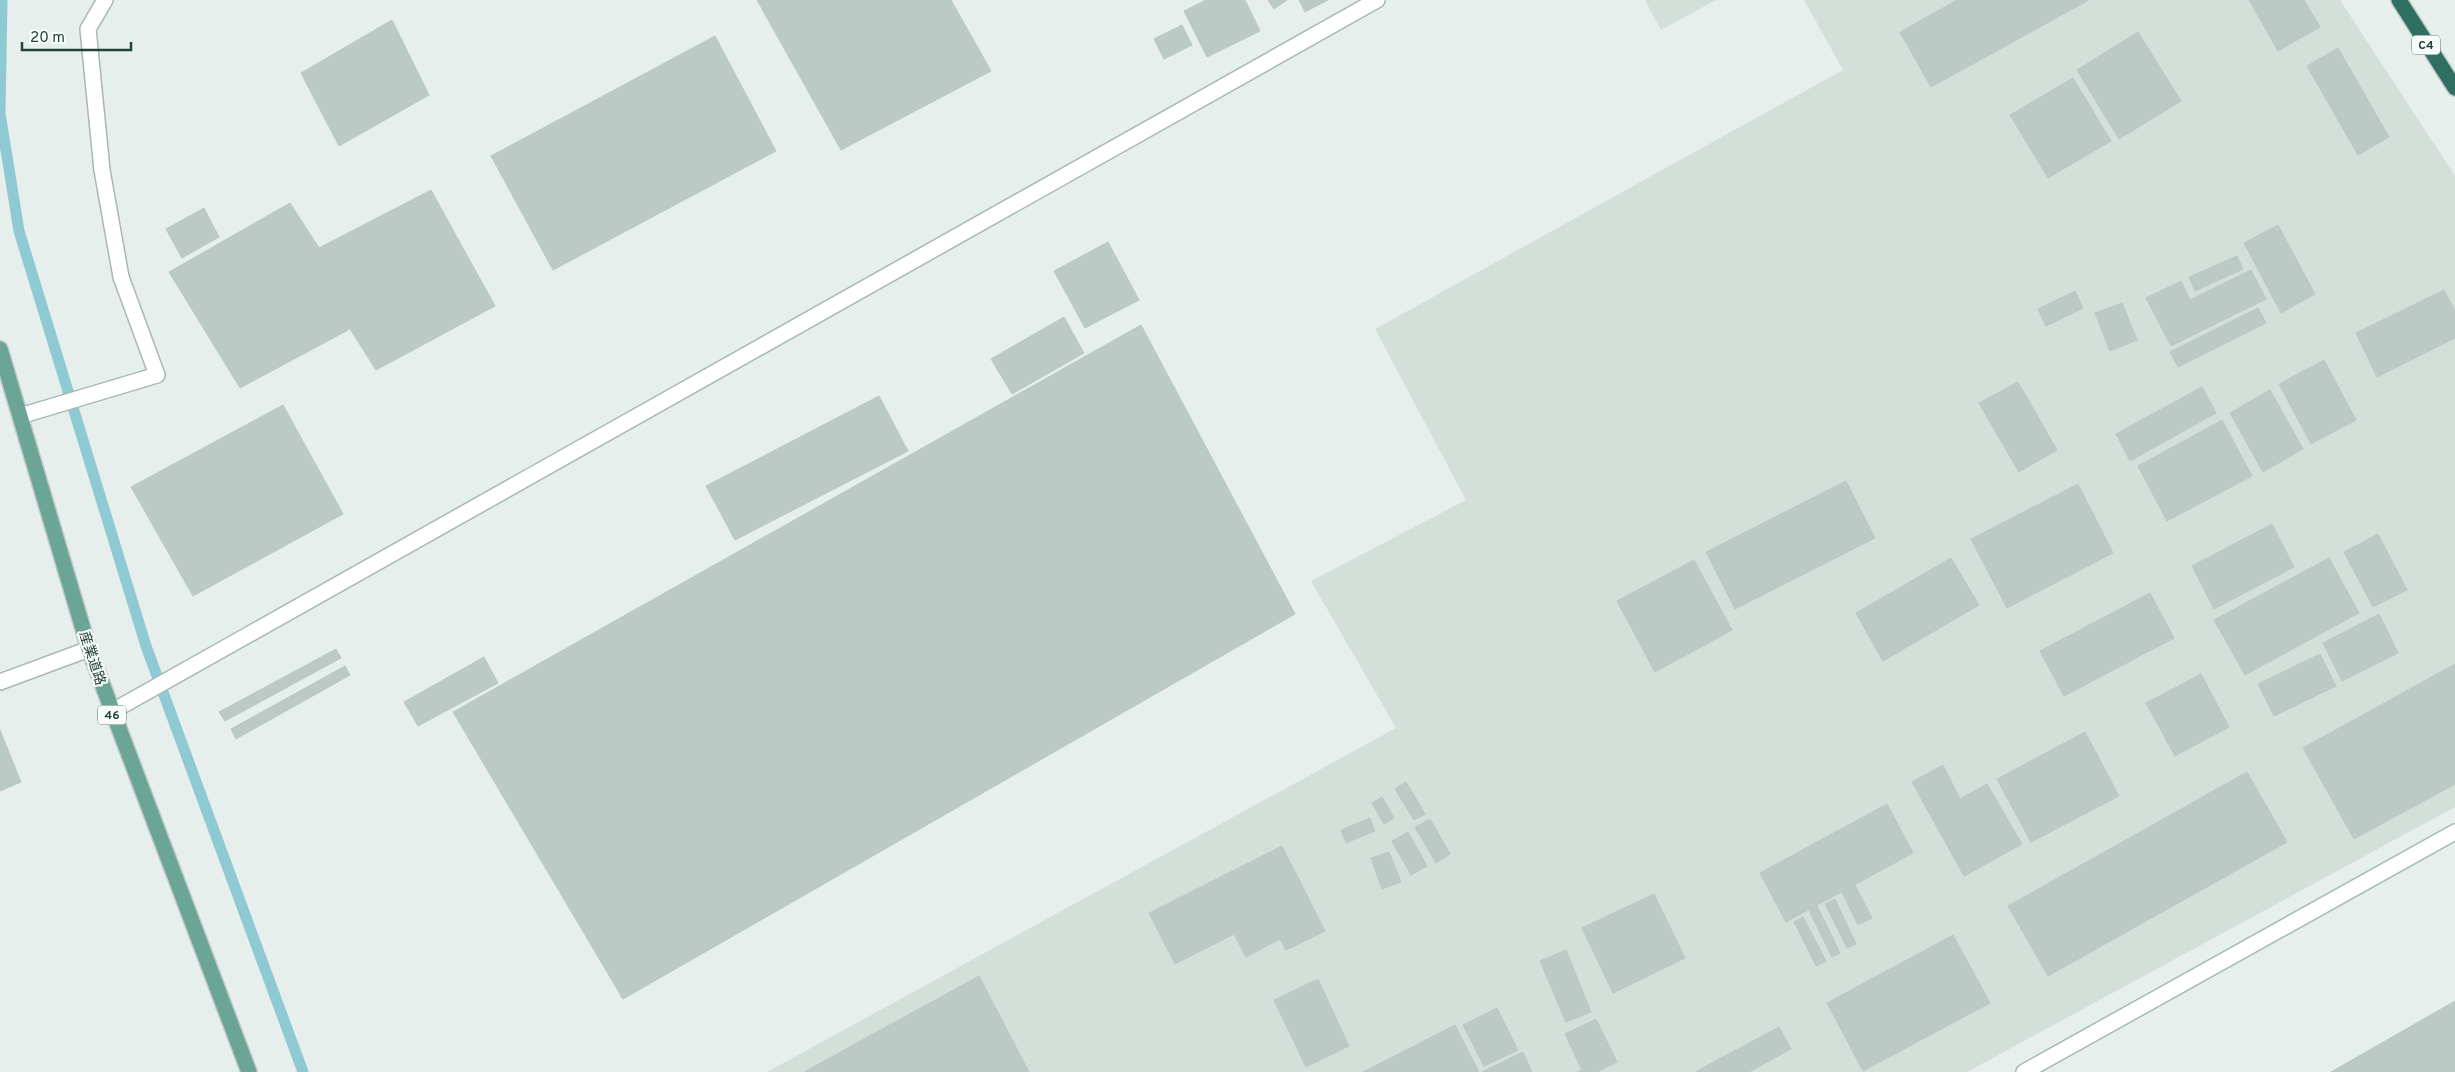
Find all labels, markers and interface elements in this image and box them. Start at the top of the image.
scale bar [22,20,131,52]
text: 20 m [30,29,65,48]
road number: C4 [2412,36,2440,54]
street label: 産業道路 [75,629,108,688]
road number: 46 [98,706,126,724]

